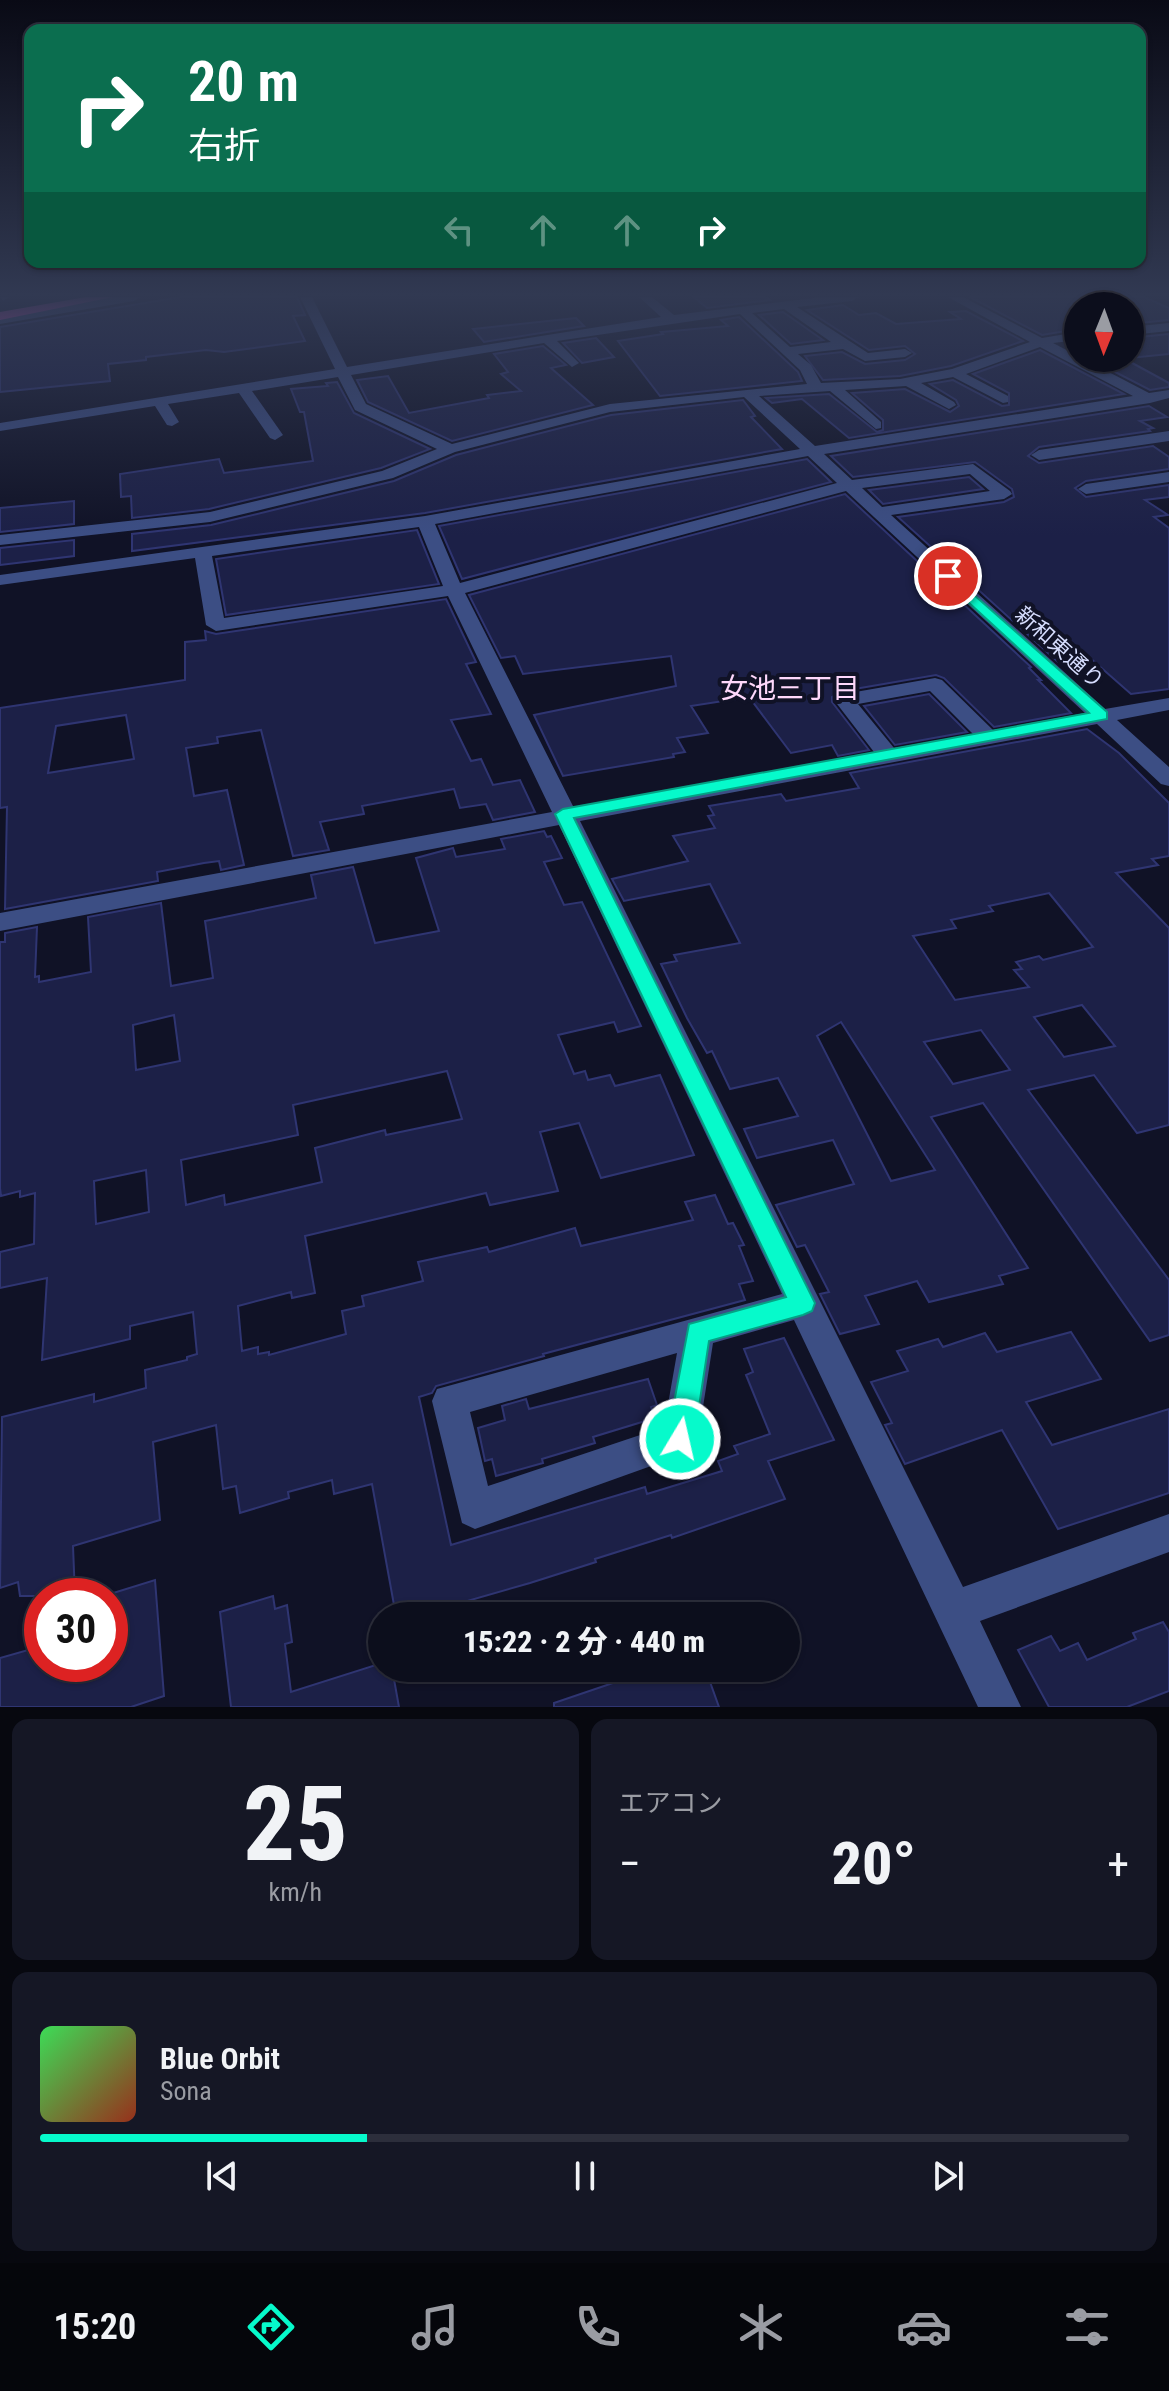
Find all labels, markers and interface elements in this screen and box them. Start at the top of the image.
text: 20 m [188,49,299,115]
icon: right [56,56,160,160]
text: 右折 [188,125,260,167]
icon: left [437,208,481,252]
icon: ahead [521,208,565,252]
icon: ahead [605,208,649,252]
icon: right [689,208,733,252]
north arrow [1064,292,1144,372]
map controls [1064,292,1144,372]
pin [914,542,982,610]
icon: arrive [926,554,970,598]
street label: 新和東通り [1010,601,1109,693]
district label: 女池三丁目 [720,672,860,705]
position arrow [638,1397,722,1481]
speed limit sign: 30 [24,1578,128,1682]
text: 15:22 · 2 分 · 440 m [463,1624,705,1659]
text: 25 [243,1764,348,1885]
text: エアコン [619,1788,723,1818]
text: 20° [832,1828,916,1899]
text: − [619,1838,641,1890]
text: + [1107,1838,1129,1890]
text: km/h [269,1877,322,1907]
text: Blue Orbit [160,2041,280,2076]
text: Sona [160,2076,212,2106]
icon: previous [200,2154,244,2198]
icon: pause [563,2154,607,2198]
icon: next [926,2154,970,2198]
icon: directions [243,2299,299,2355]
icon: music [407,2299,463,2355]
icon: phone [570,2299,626,2355]
icon: climate [733,2299,789,2355]
icon: car [896,2299,952,2355]
icon: filters [1059,2299,1115,2355]
text: 15:20 [54,2306,136,2348]

